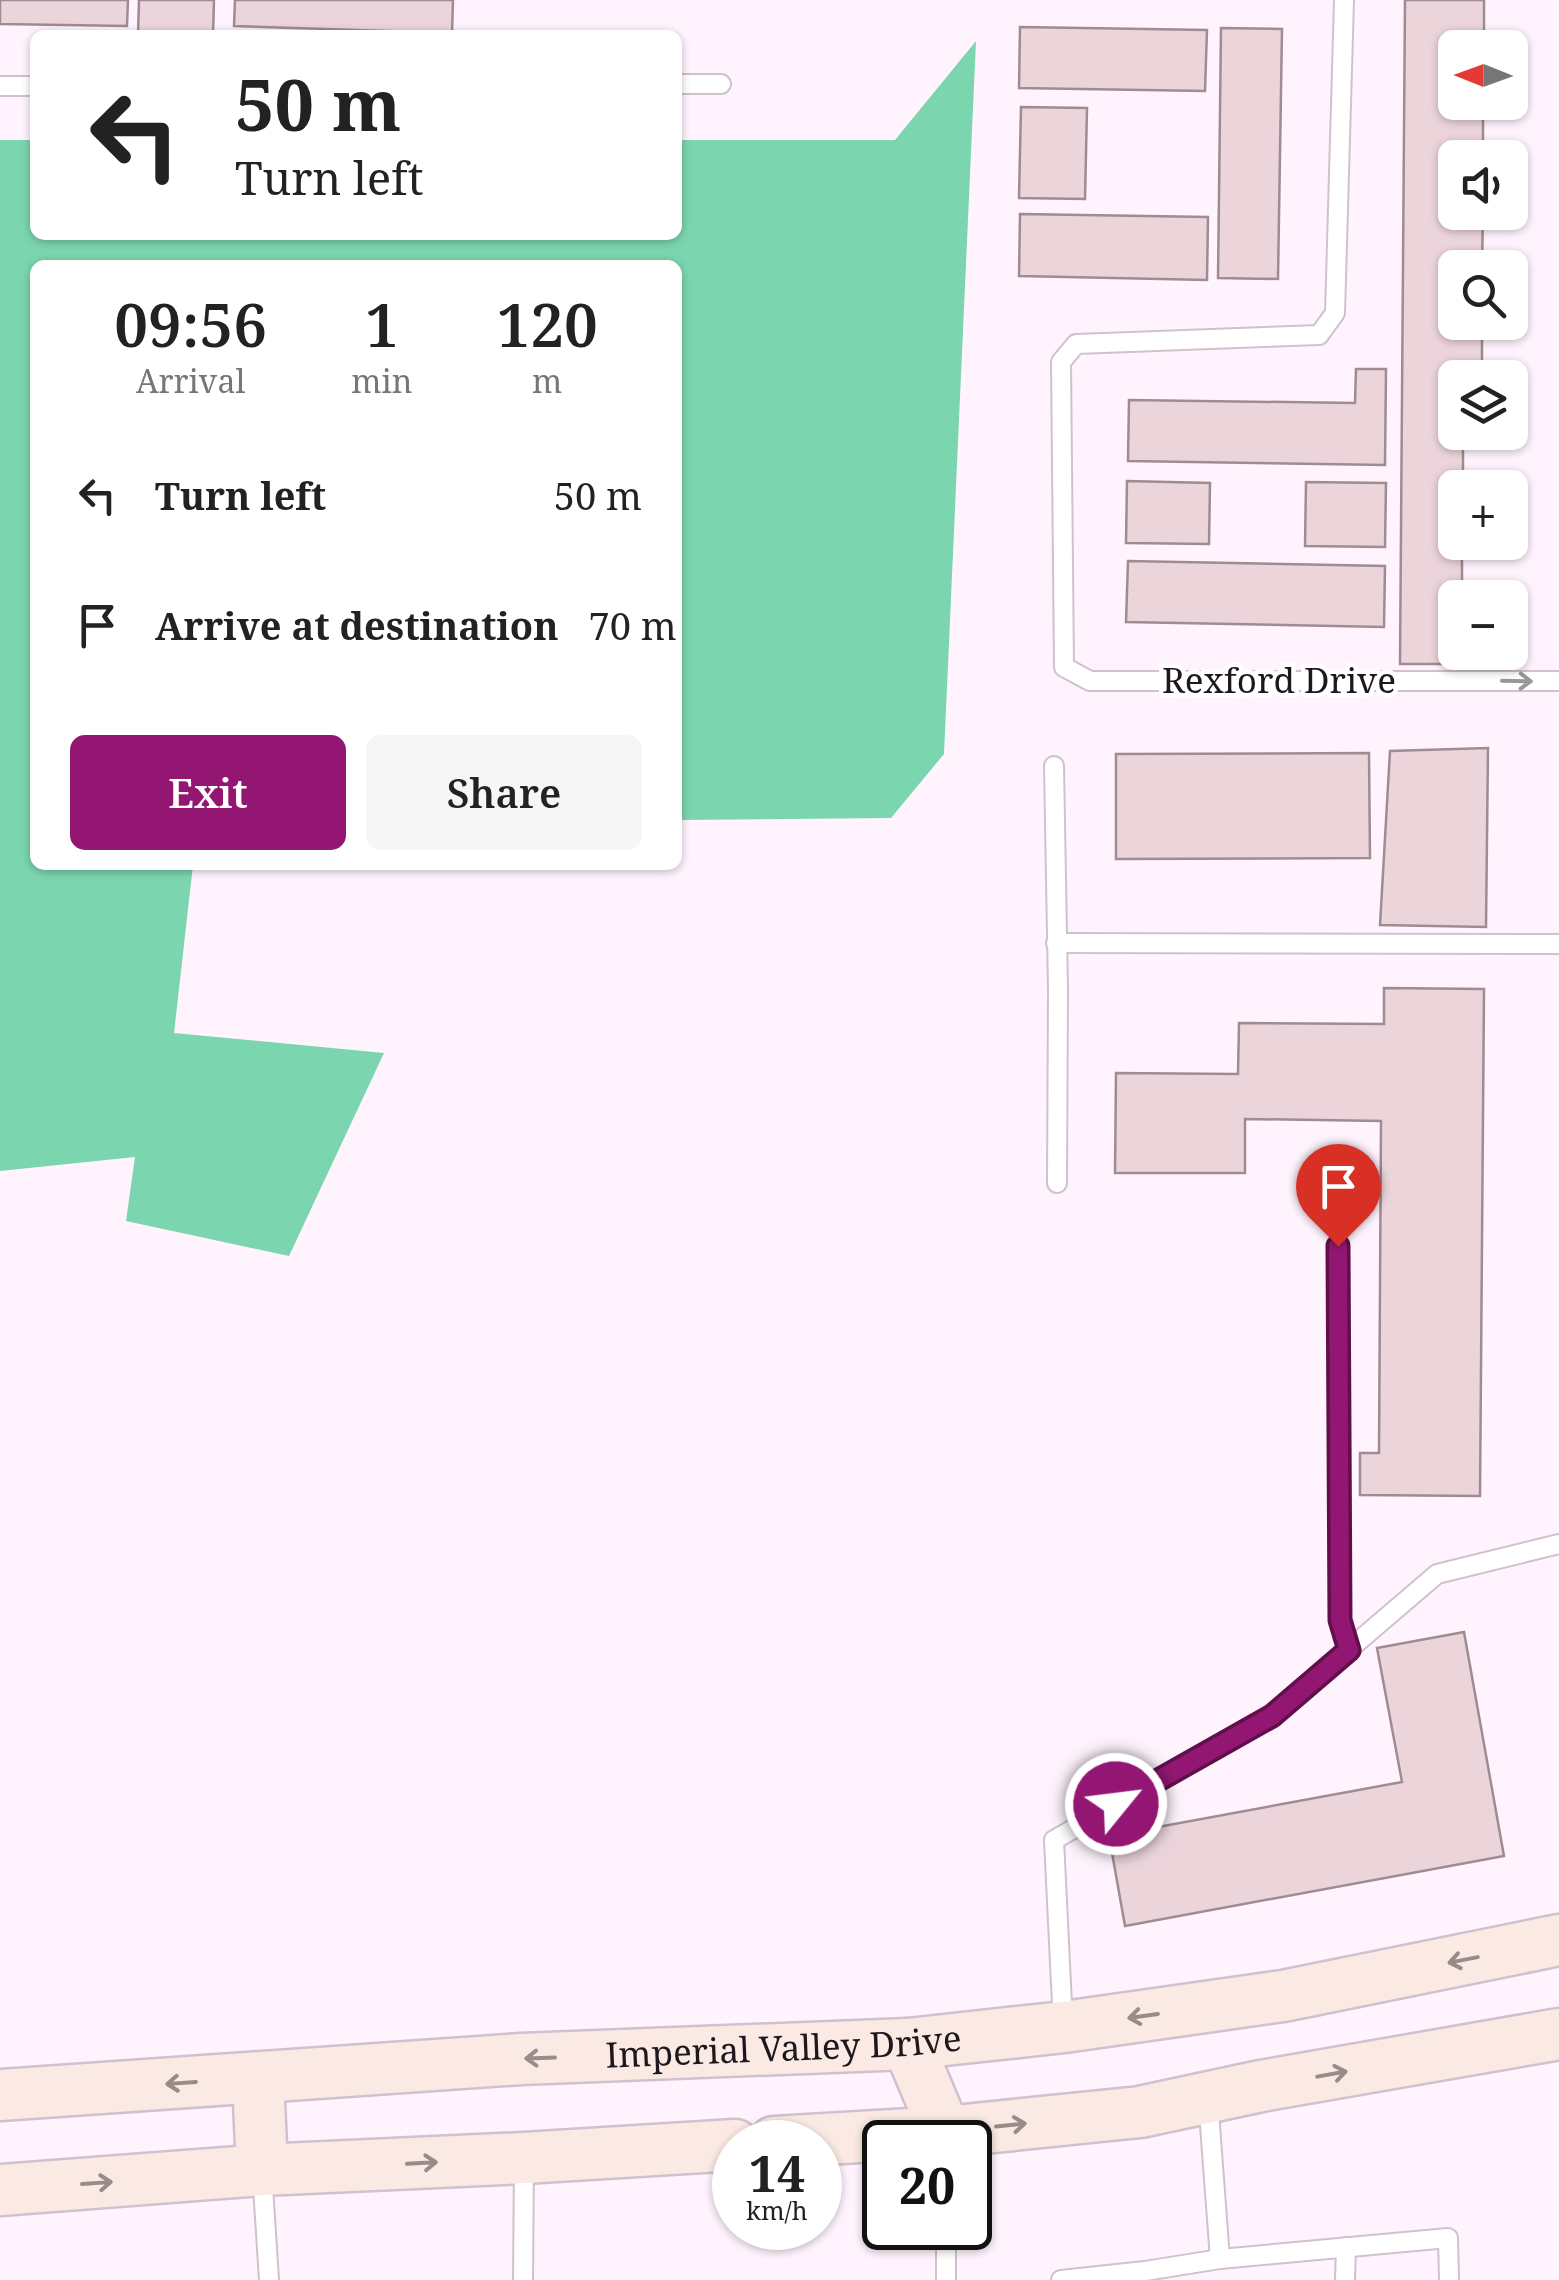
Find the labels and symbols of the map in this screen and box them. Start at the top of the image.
north arrow [1438,30,1528,120]
street label: Rexford Drive [1162,656,1396,703]
one-way arrow [1501,671,1533,690]
pin [1296,1144,1381,1247]
position arrow [1064,1752,1168,1856]
one-way arrow [1448,1951,1480,1970]
one-way arrow [1128,2007,1160,2025]
street label: Imperial Valley Drive [605,2013,964,2078]
one-way arrow [525,2049,557,2068]
one-way arrow [1315,2064,1348,2083]
one-way arrow [166,2074,198,2093]
one-way arrow [995,2115,1027,2134]
speed limit sign: 20 [862,2120,992,2250]
one-way arrow [405,2153,437,2172]
one-way arrow [81,2173,113,2192]

